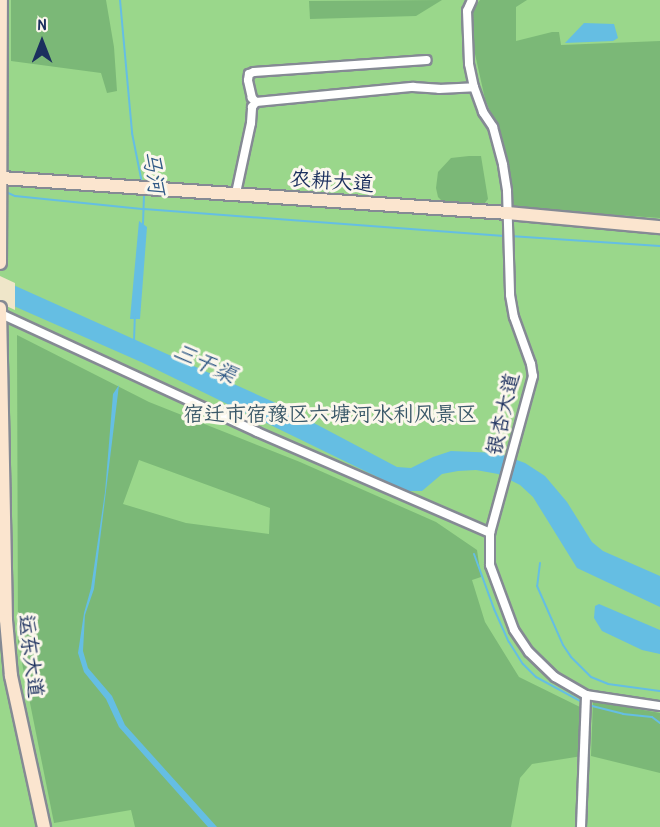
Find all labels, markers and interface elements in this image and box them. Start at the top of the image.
north arrow [12,12,72,72]
text: N [38,13,46,35]
water label: 马河 [138,148,170,196]
street label: 农耕大道 [289,166,375,196]
water label: 三干渠 [170,337,240,389]
street label: 银杏大道 [481,370,525,458]
park label: 宿迁市宿豫区六塘河水利风景区 [183,401,477,427]
street label: 运东大道 [13,613,49,699]

